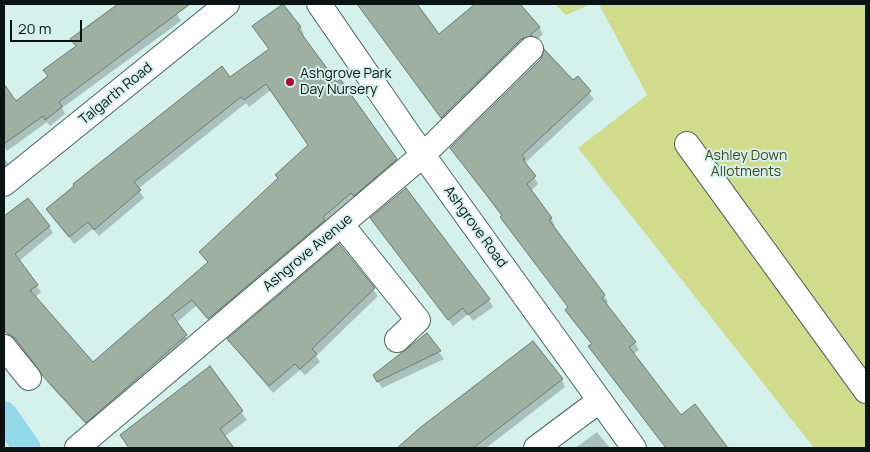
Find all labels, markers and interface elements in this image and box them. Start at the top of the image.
scale bar [12,10,85,42]
text: 20 m [18,18,51,39]
street label: Talgarth Road [76,59,156,129]
place label: Ashgrove Park Day Nursery [300,66,391,98]
marker: Ashgrove Park Day Nursery [284,76,296,88]
park label: Ashley Down Allotments [705,148,787,180]
street label: Ashgrove Road [440,183,510,271]
street label: Ashgrove Avenue [260,211,356,295]

